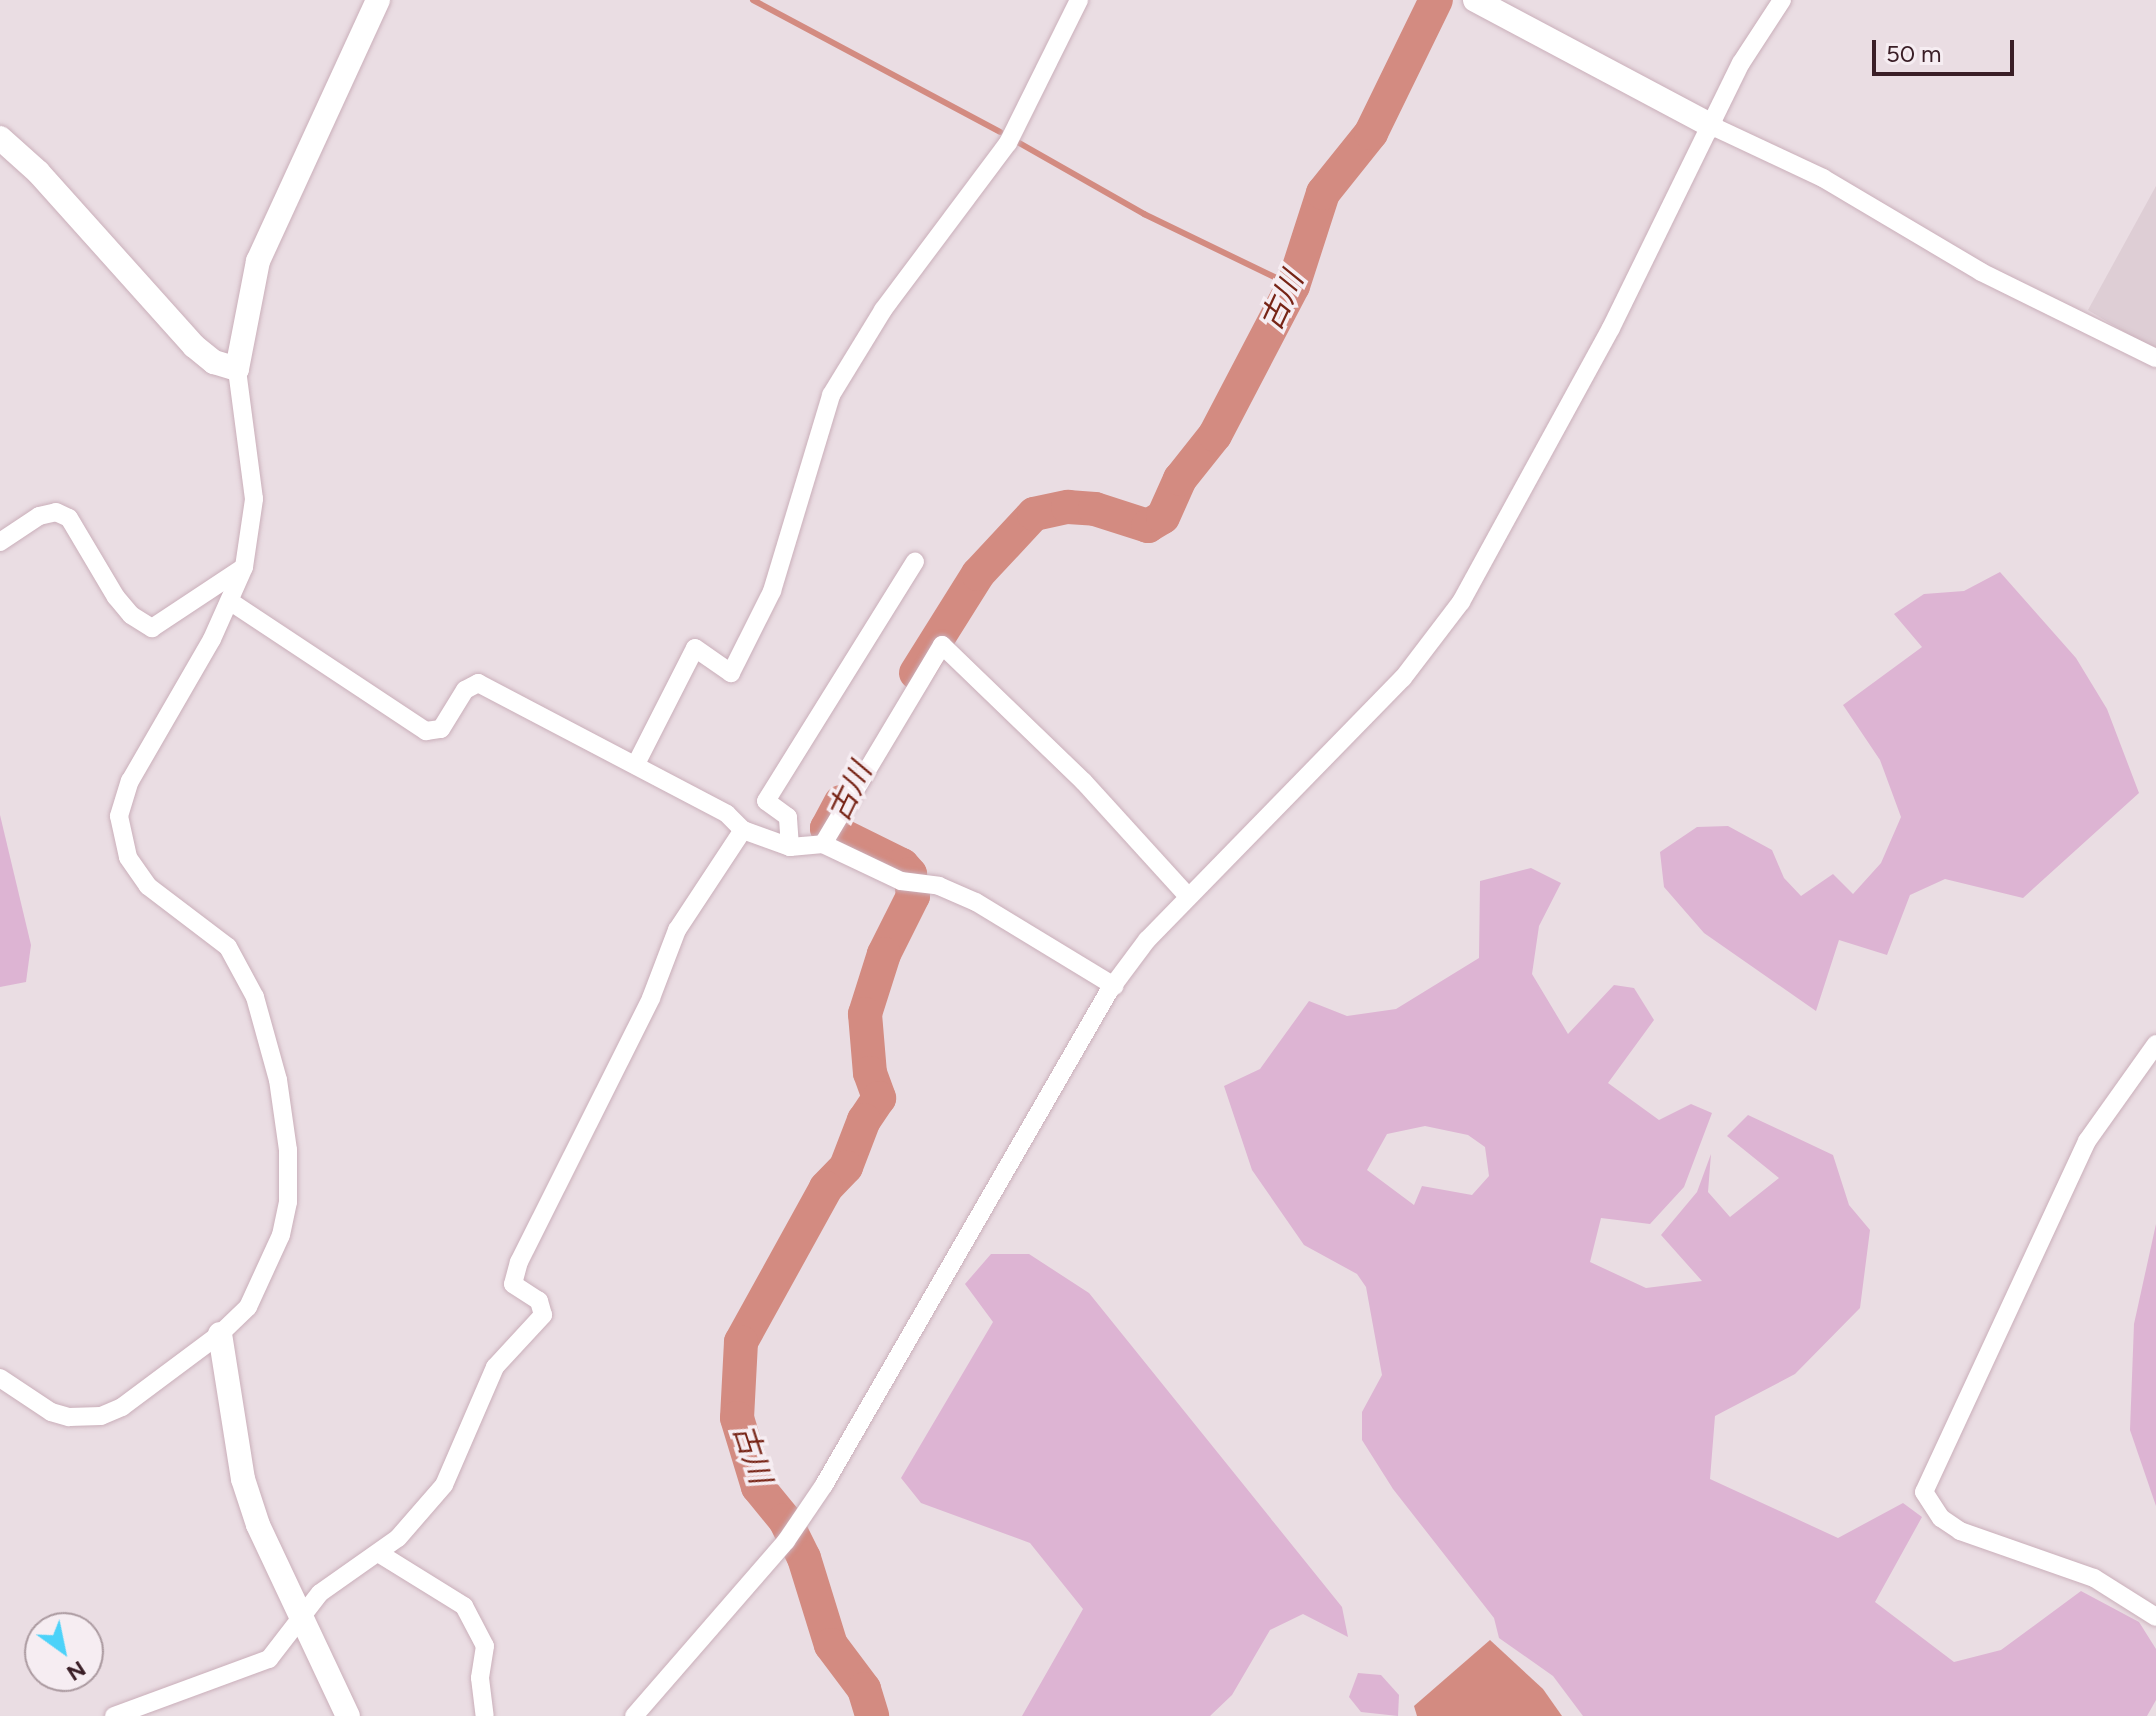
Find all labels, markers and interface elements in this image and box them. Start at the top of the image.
scale bar [1876,24,2018,74]
text: 50 m [1886,39,1942,68]
water label: 古川 [1253,266,1311,336]
water label: 古川 [821,757,879,827]
water label: 古川 [726,1420,778,1488]
north arrow [24,1612,104,1692]
text: N [62,1655,91,1687]

